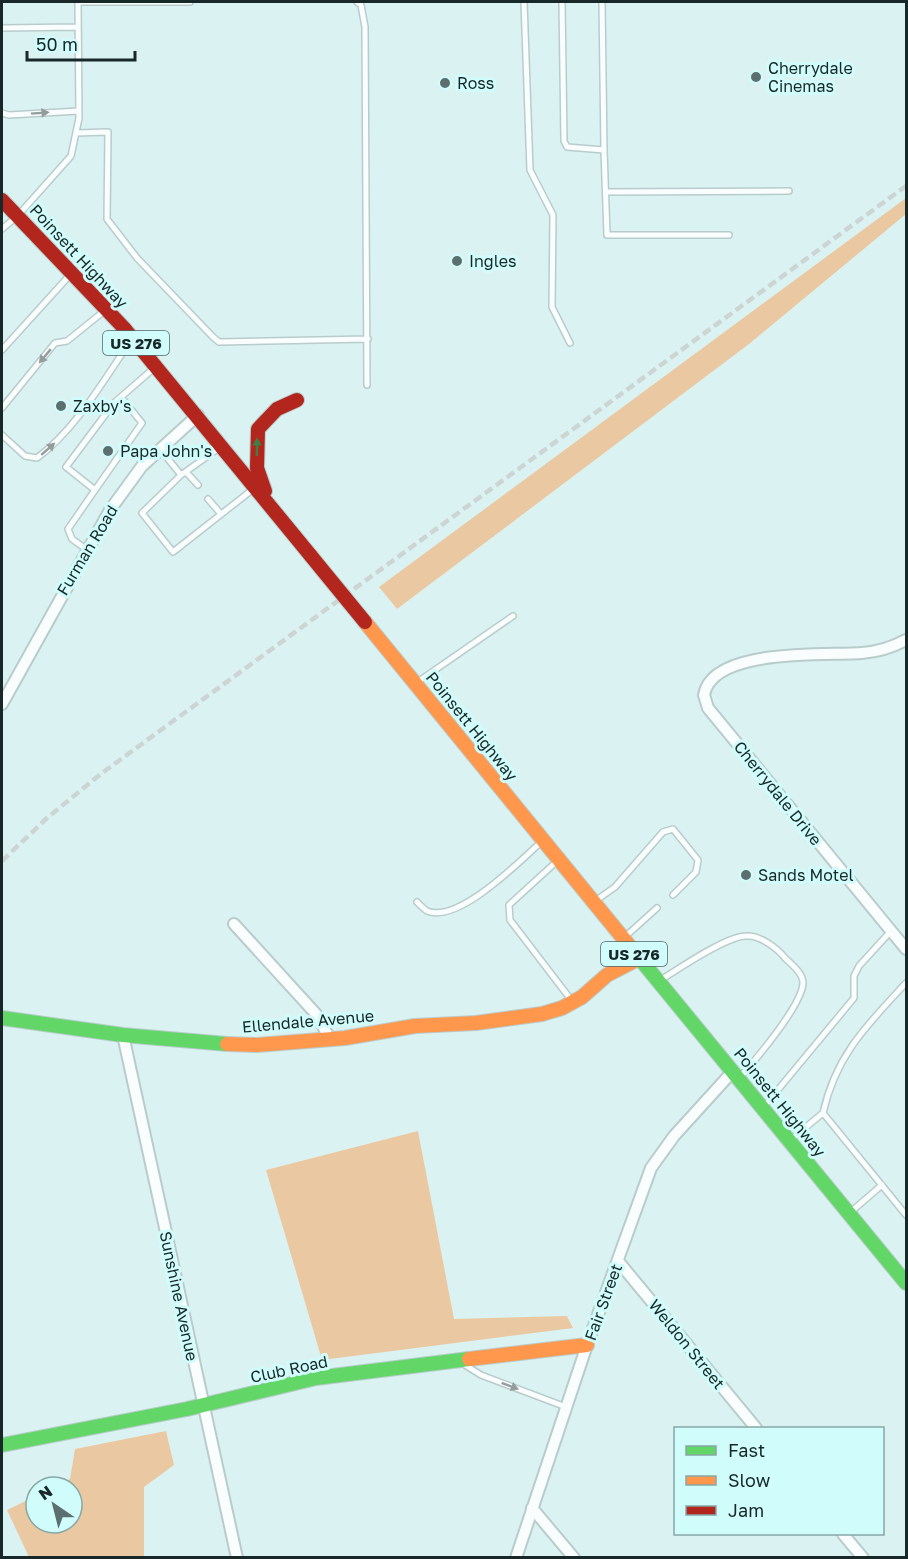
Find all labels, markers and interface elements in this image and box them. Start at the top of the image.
scale bar [27,24,135,62]
text: 50 m [36,33,78,55]
place label: Cherrydale Cinemas [768,58,853,96]
marker: Cherrydale Cinemas [749,70,763,84]
place label: Ross [457,73,494,93]
marker: Ross [438,76,452,90]
one-way arrow [31,109,50,118]
street label: Poinsett Highway [26,200,132,312]
place label: Ingles [469,251,516,271]
marker: Ingles [450,254,464,268]
road number: US 276 [103,331,169,355]
one-way arrow [39,348,52,363]
place label: Zaxby's [73,396,132,416]
marker: Zaxby's [54,399,68,413]
one-way arrow [252,437,262,456]
place label: Papa John's [120,441,212,461]
one-way arrow [40,443,55,456]
marker: Papa John's [101,444,115,458]
street label: Furman Road [52,501,122,599]
street label: Poinsett Highway [422,667,522,785]
street label: Cherrydale Drive [730,737,826,849]
place label: Sands Motel [758,865,854,885]
marker: Sands Motel [739,868,753,882]
road number: US 276 [601,942,667,966]
street label: Ellendale Avenue [241,1005,375,1037]
street label: Poinsett Highway [730,1043,830,1161]
street label: Sunshine Avenue [155,1229,203,1363]
street label: Fair Street [580,1261,626,1343]
street label: Weldon Street [645,1295,729,1393]
street label: Club Road [248,1351,330,1387]
one-way arrow [501,1382,519,1392]
legend [674,1427,884,1535]
text: Fast [728,1439,765,1461]
text: Slow [728,1469,771,1491]
north arrow [24,1475,84,1535]
text: N [35,1481,56,1504]
text: Jam [728,1499,764,1521]

